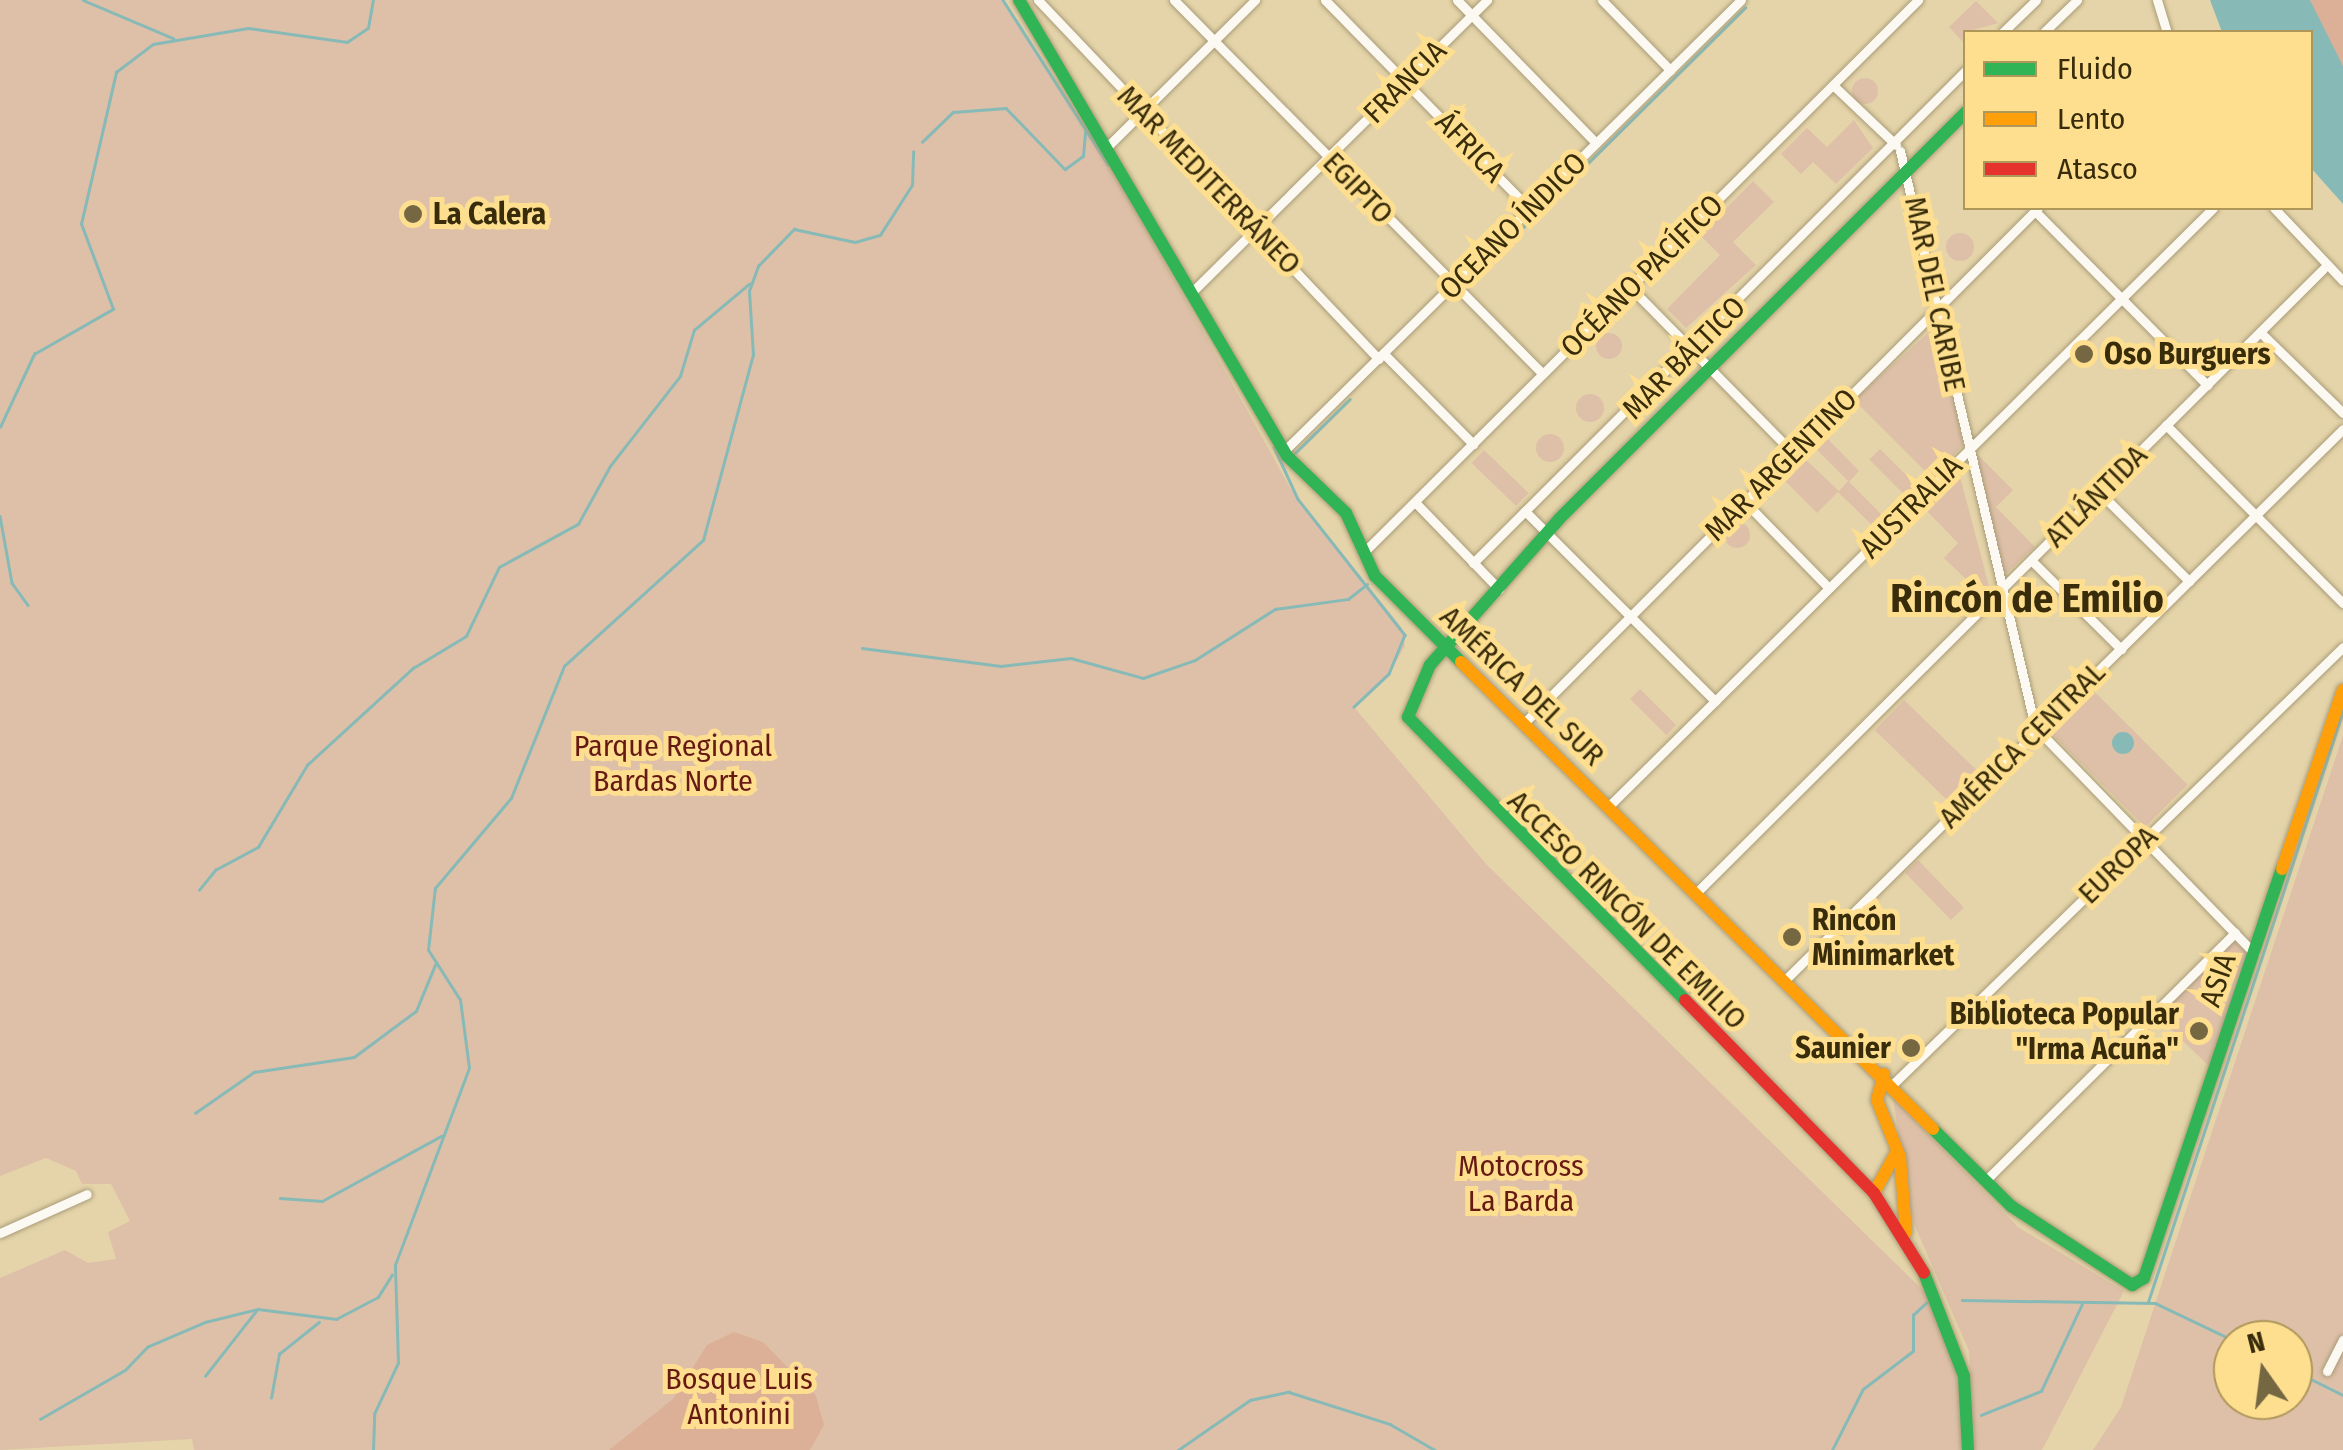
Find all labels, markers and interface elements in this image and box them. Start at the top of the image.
legend [1963,30,2313,210]
street label: FRANCIA [1356,33,1454,131]
text: Fluido [2057,51,2133,87]
street label: MAR MEDITERRÁNEO [1110,78,1308,282]
text: Lento [2057,101,2125,137]
street label: ÁFRICA [1428,104,1512,190]
street label: EGIPTO [1315,145,1401,231]
street label: OCEANO ÍNDICO [1432,145,1594,307]
text: Atasco [2057,151,2138,187]
street label: OCÉANO PACÍFICO [1553,187,1731,365]
street label: MAR DEL CARIBE [1897,193,1973,395]
place label: La Calera [433,196,546,232]
marker: La Calera [402,203,424,225]
street label: MAR BÁLTICO [1615,289,1753,427]
place label: Oso Burguers [2104,336,2271,372]
marker: Oso Burguers [2073,343,2095,365]
street label: MAR ARGENTINO [1697,381,1865,549]
street label: ATLÁNTIDA [2037,437,2155,555]
street label: AUSTRALIA [1852,448,1970,566]
district label: Rincón de Emilio [1890,575,2164,623]
street label: AMÉRICA DEL SUR [1432,599,1612,773]
street label: AMÉRICA CENTRAL [1931,654,2113,836]
park label: Parque Regional Bardas Norte [574,728,772,798]
street label: ACCESO RINCÓN DE EMILIO [1500,783,1754,1037]
street label: EUROPA [2071,819,2165,911]
place label: Rincón Minimarket [1812,902,1954,972]
marker: Rincón Minimarket [1781,926,1803,948]
street label: ASIA [2192,948,2244,1012]
place label: Biblioteca Popular "Irma Acuña" [1950,996,2179,1066]
marker: Biblioteca Popular "Irma Acuña" [2188,1020,2210,1042]
place label: Saunier [1795,1030,1891,1066]
marker: Saunier [1900,1037,1922,1059]
park label: Motocross La Barda [1458,1148,1584,1218]
north arrow [2213,1320,2313,1420]
text: N [2244,1324,2268,1360]
park label: Bosque Luis Antonini [665,1361,813,1432]

